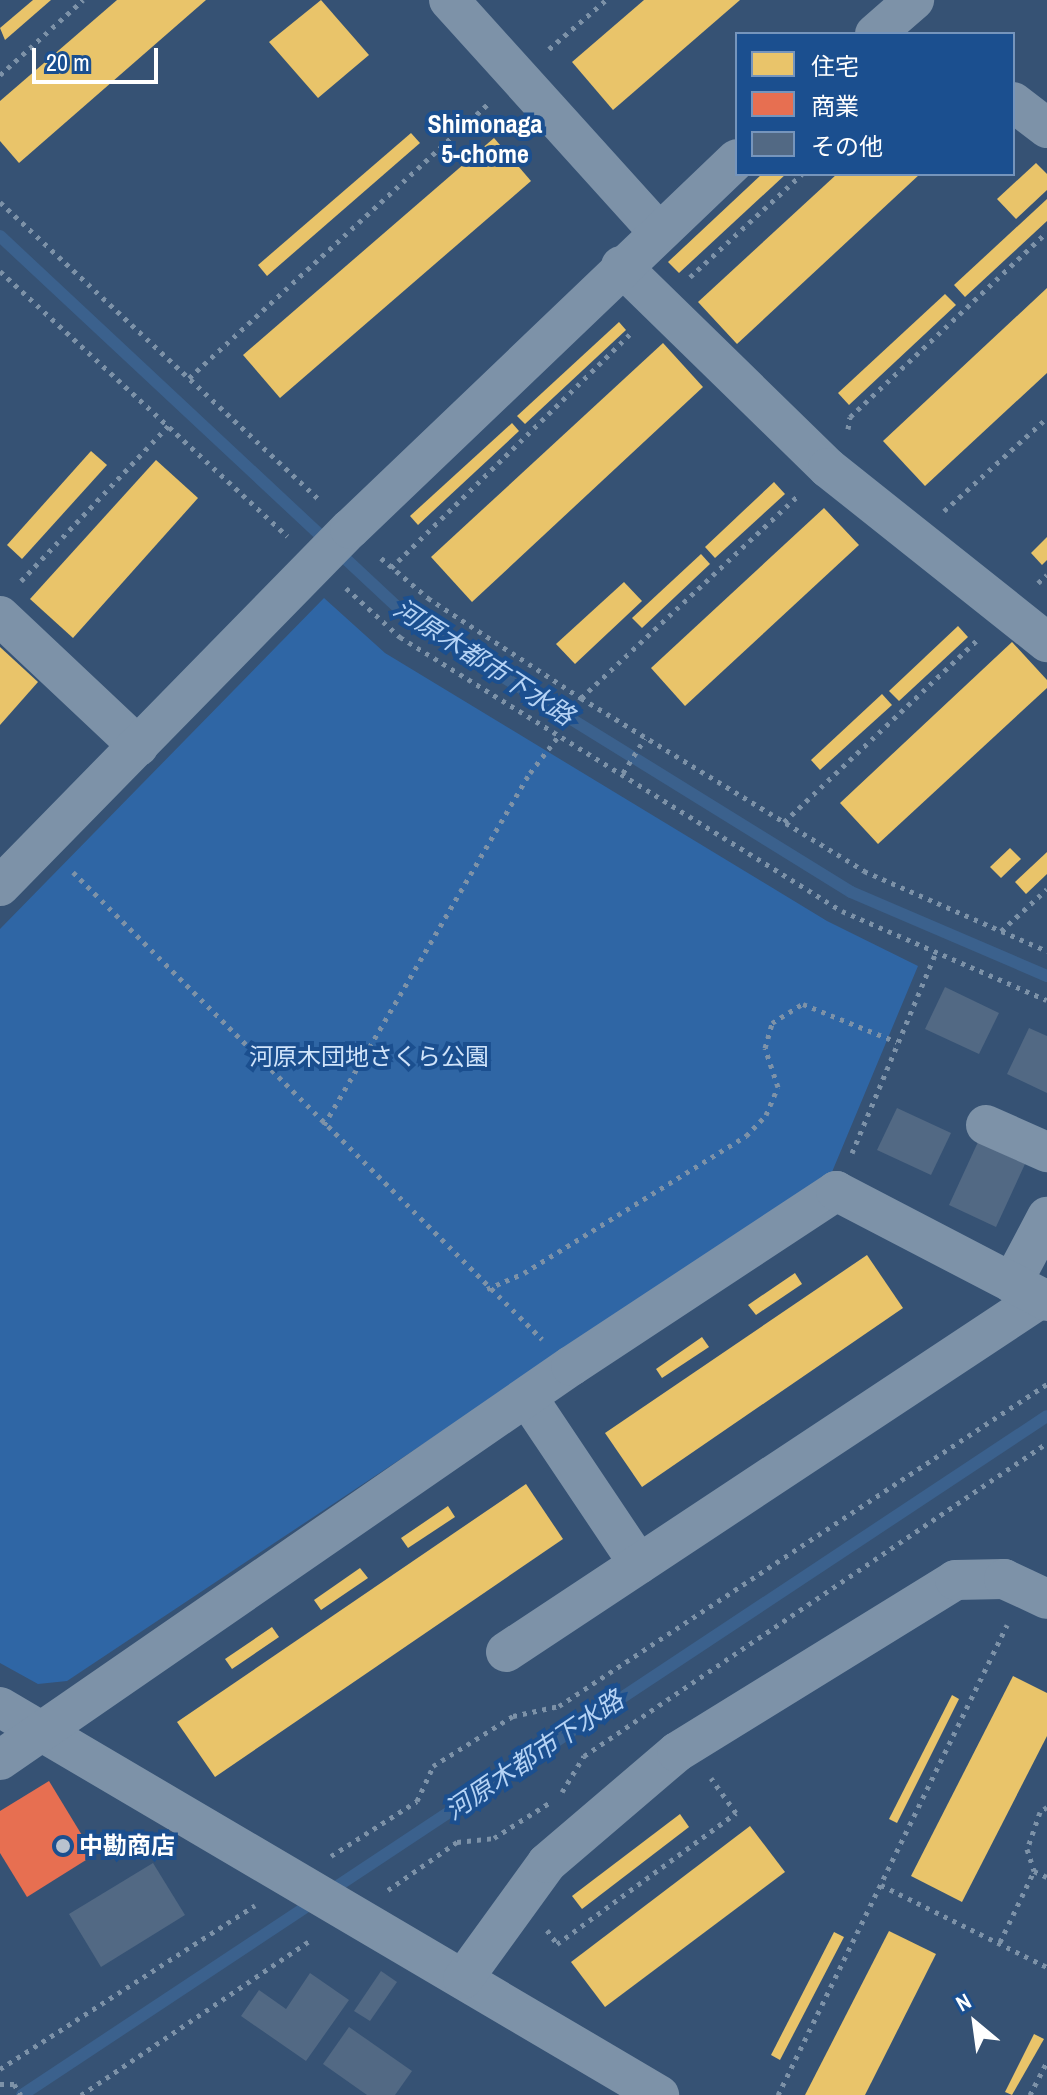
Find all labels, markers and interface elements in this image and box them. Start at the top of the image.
scale bar [36,32,162,82]
legend [735,32,1015,176]
text: 20 m [46,46,90,78]
text: 住宅 [811,50,859,82]
text: 商業 [811,90,859,122]
district label: Shimonaga 5-chome [428,108,542,170]
text: その他 [811,130,883,162]
water label: 河原木都市下水路 [388,592,580,732]
park label: 河原木団地さくら公園 [249,1043,489,1071]
water label: 河原木都市下水路 [439,1684,629,1826]
place label: 中勘商店 [79,1832,175,1860]
marker: 中勘商店 [54,1837,72,1855]
north arrow [935,1983,1015,2063]
text: N [950,1986,976,2018]

